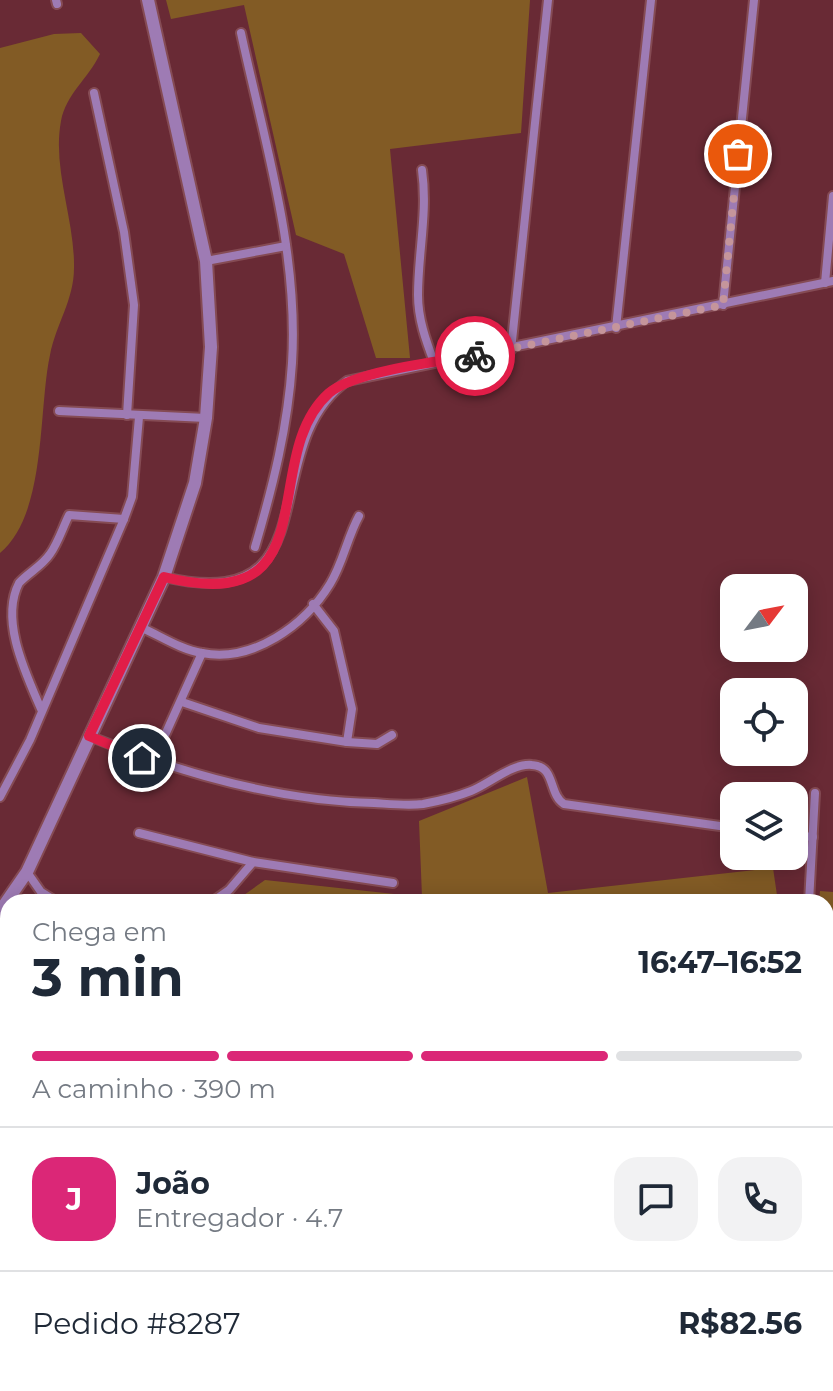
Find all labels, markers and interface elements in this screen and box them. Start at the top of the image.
pin [704,120,772,188]
icon: bag [716,132,760,176]
courier [435,316,515,396]
icon: bike [453,334,497,378]
north arrow [720,574,808,662]
map controls [720,574,808,870]
button: locate [720,678,808,766]
pin [108,724,176,792]
icon: home [120,736,164,780]
button: layers [720,782,808,870]
text: Chega em [32,916,167,948]
text: 16:47–16:52 [638,944,802,981]
text: 3 min [32,946,184,1009]
text: A caminho · 390 m [32,1073,276,1105]
button: chat [614,1157,698,1241]
button: phone [718,1157,802,1241]
text: João [136,1165,210,1202]
text: J [66,1181,82,1218]
text: Entregador · 4.7 [136,1202,343,1234]
text: Pedido #8287 [32,1305,241,1342]
text: R$82.56 [678,1305,802,1342]

